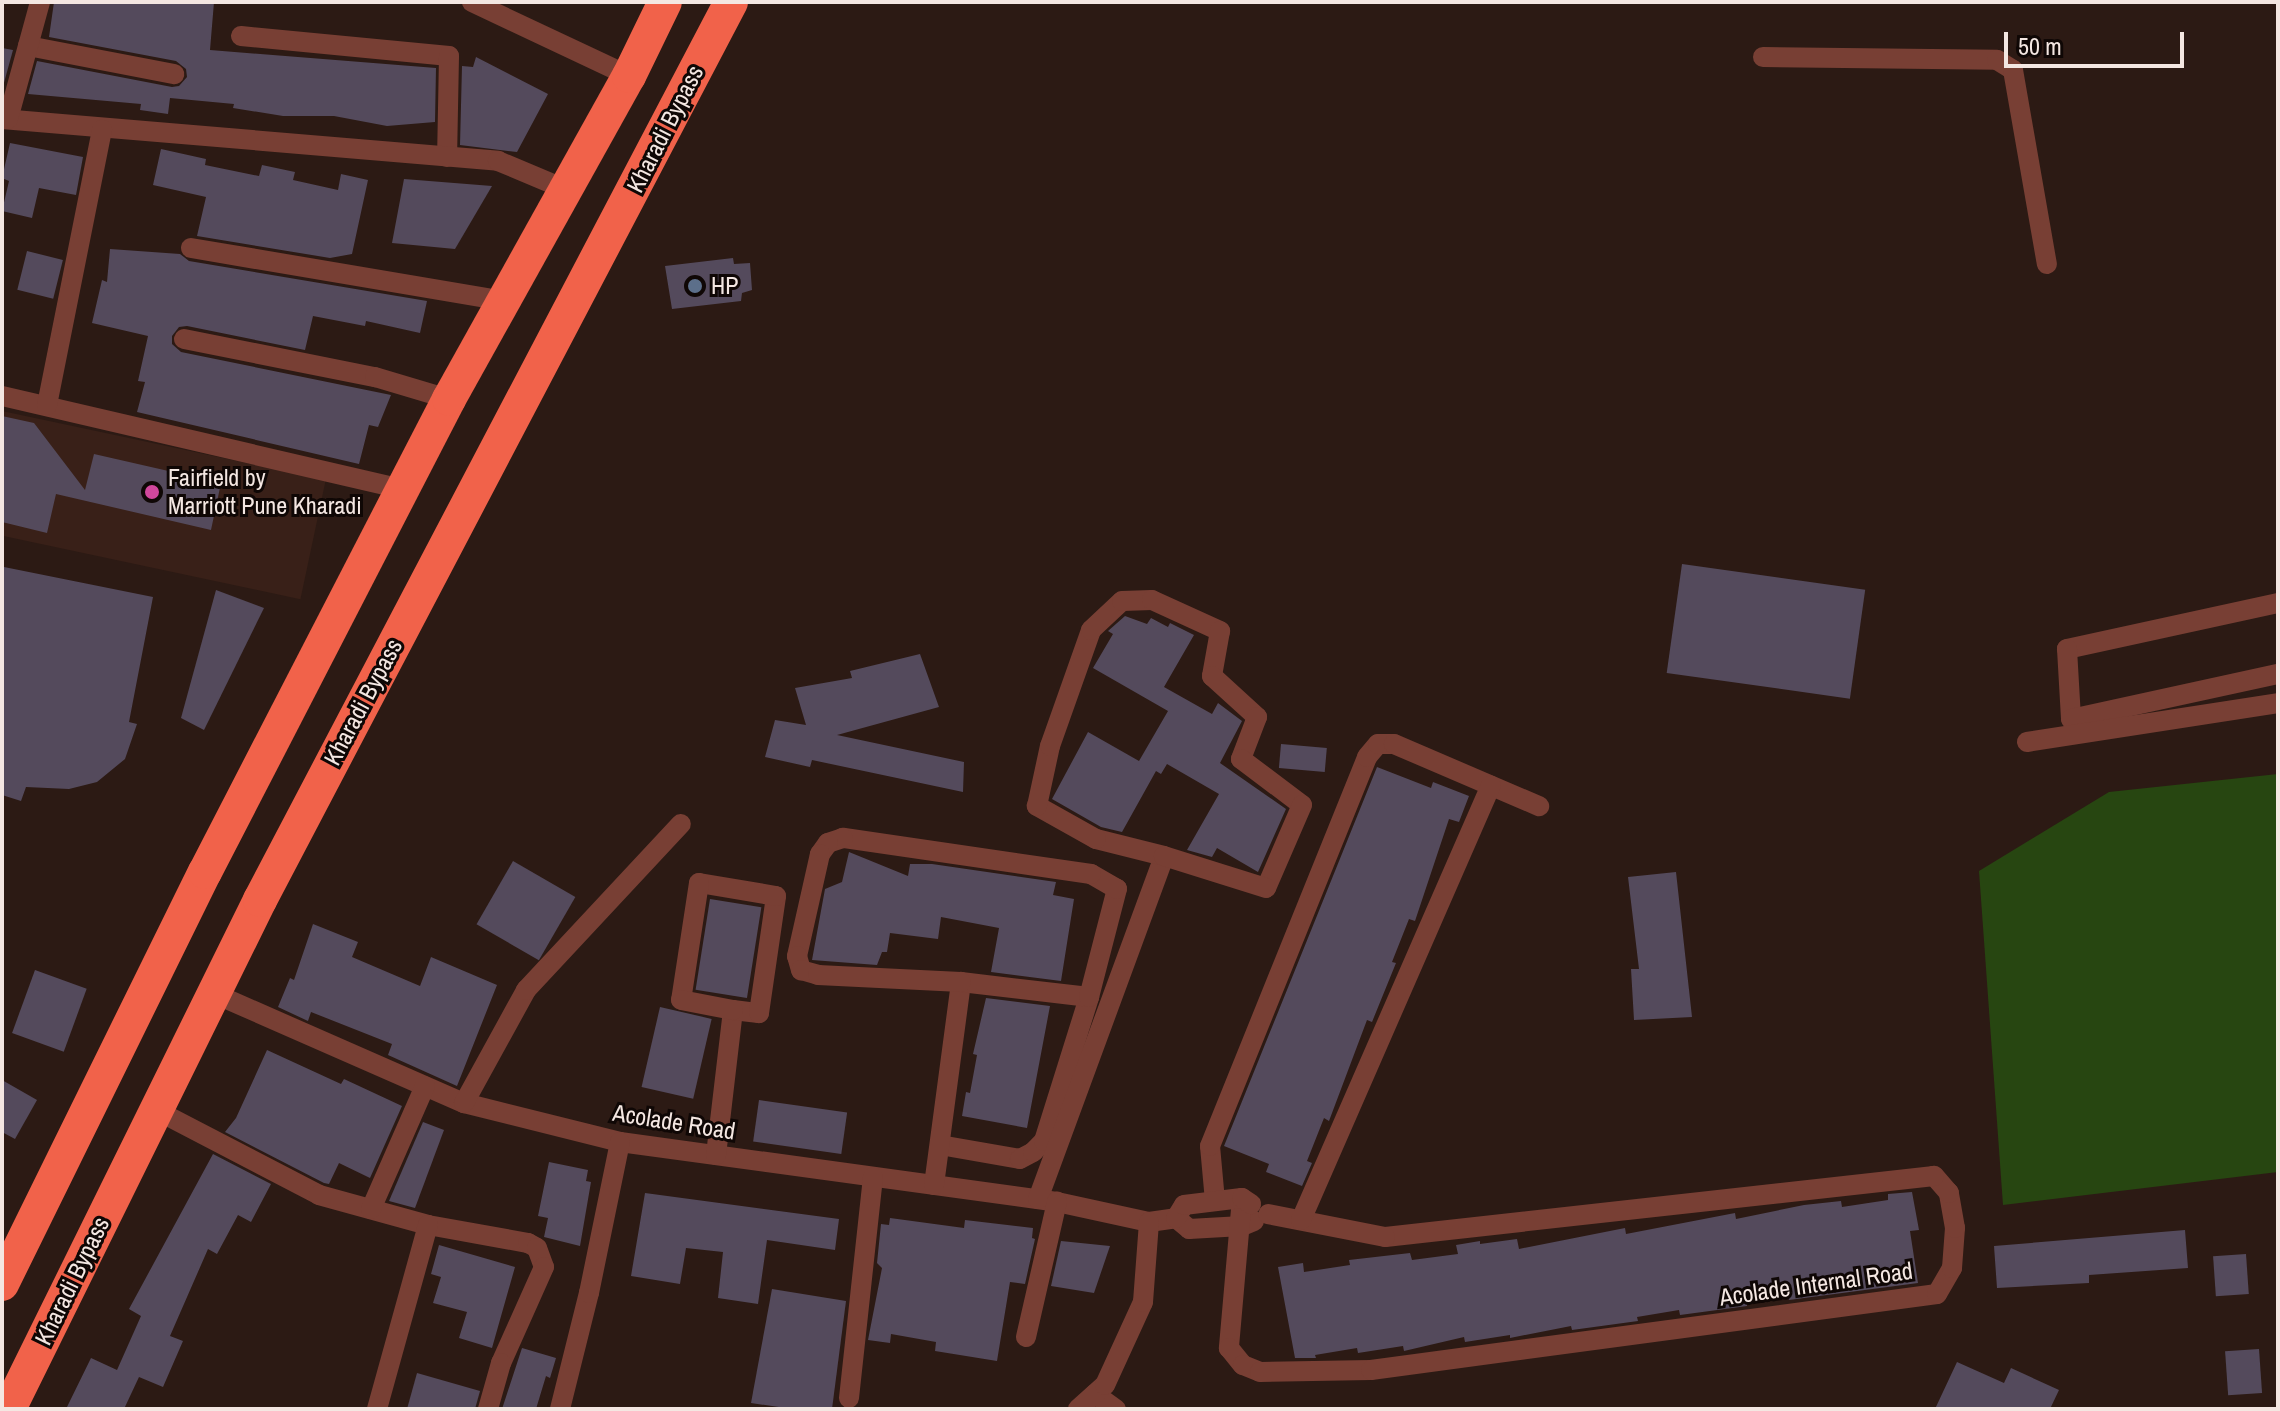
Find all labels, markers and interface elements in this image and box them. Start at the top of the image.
scale bar [2008,16,2188,66]
text: 50 m [2018,30,2062,62]
street label: Kharadi Bypass [621,61,709,197]
place label: HP [711,272,738,300]
marker: HP [686,277,704,295]
place label: Fairfield by Marriott Pune Kharadi [168,464,362,520]
marker: Fairfield by Marriott Pune Kharadi [143,483,161,501]
street label: Kharadi Bypass [318,634,408,770]
street label: Acolade Road [611,1098,737,1146]
street label: Kharadi Bypass [29,1212,115,1350]
street label: Acolade Internal Road [1718,1256,1914,1312]

